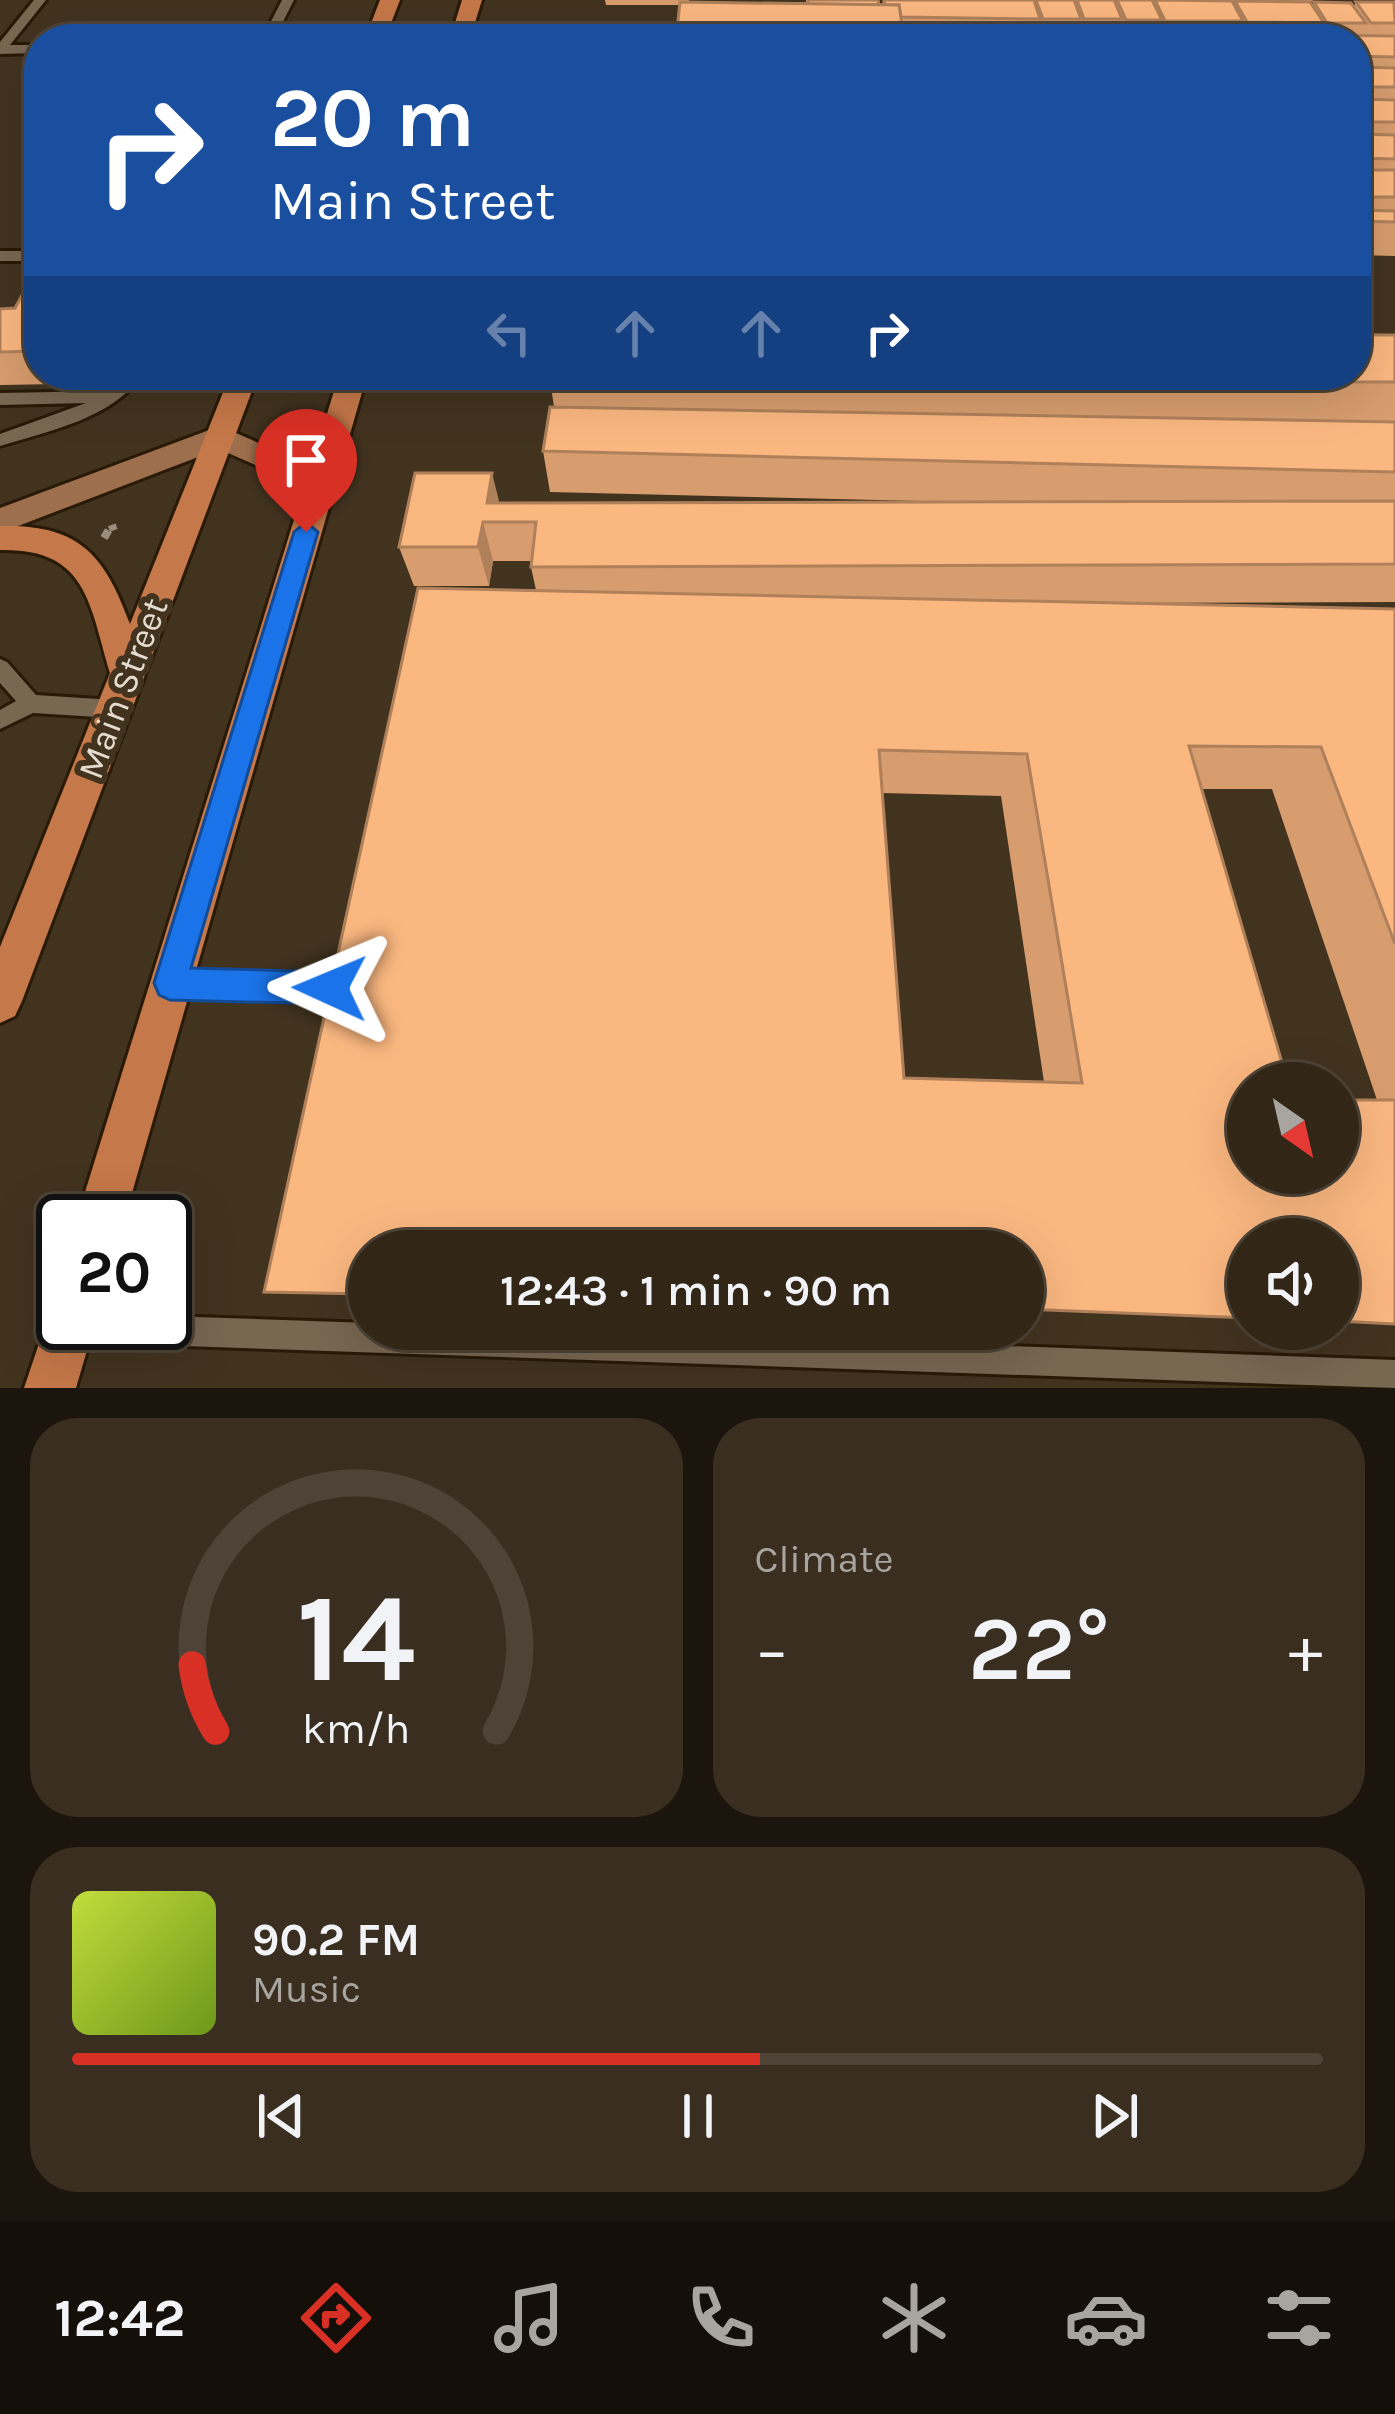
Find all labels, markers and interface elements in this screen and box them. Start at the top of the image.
text: 20 m [270,69,475,167]
icon: right [72,72,228,228]
text: Main Street [270,169,555,233]
icon: left [476,300,542,366]
icon: ahead [602,300,668,366]
icon: ahead [728,300,794,366]
icon: right [854,300,920,366]
pin [255,409,357,532]
icon: arrive [273,427,339,493]
street label: Main Street [69,592,177,785]
position arrow [267,925,393,1051]
north arrow [1227,1062,1359,1194]
map controls [1227,1062,1359,1350]
speed limit sign: 20 [36,1194,192,1350]
button: sound [1227,1218,1359,1350]
text: 12:43 · 1 min · 90 m [500,1264,892,1316]
text: Climate [755,1536,894,1582]
text: 14 [297,1566,416,1711]
text: 22° [968,1596,1109,1702]
text: − [755,1611,789,1689]
text: + [1288,1611,1323,1689]
text: km/h [302,1703,411,1753]
text: 90.2 FM [252,1914,420,1966]
text: Music [252,1966,361,2012]
icon: previous [248,2083,314,2149]
icon: pause [665,2083,731,2149]
icon: next [1082,2083,1148,2149]
icon: directions [294,2276,378,2360]
icon: music [487,2276,571,2360]
icon: phone [679,2276,763,2360]
icon: climate [872,2276,956,2360]
icon: car [1064,2276,1148,2360]
icon: filters [1257,2276,1341,2360]
text: 12:42 [54,2286,186,2350]

